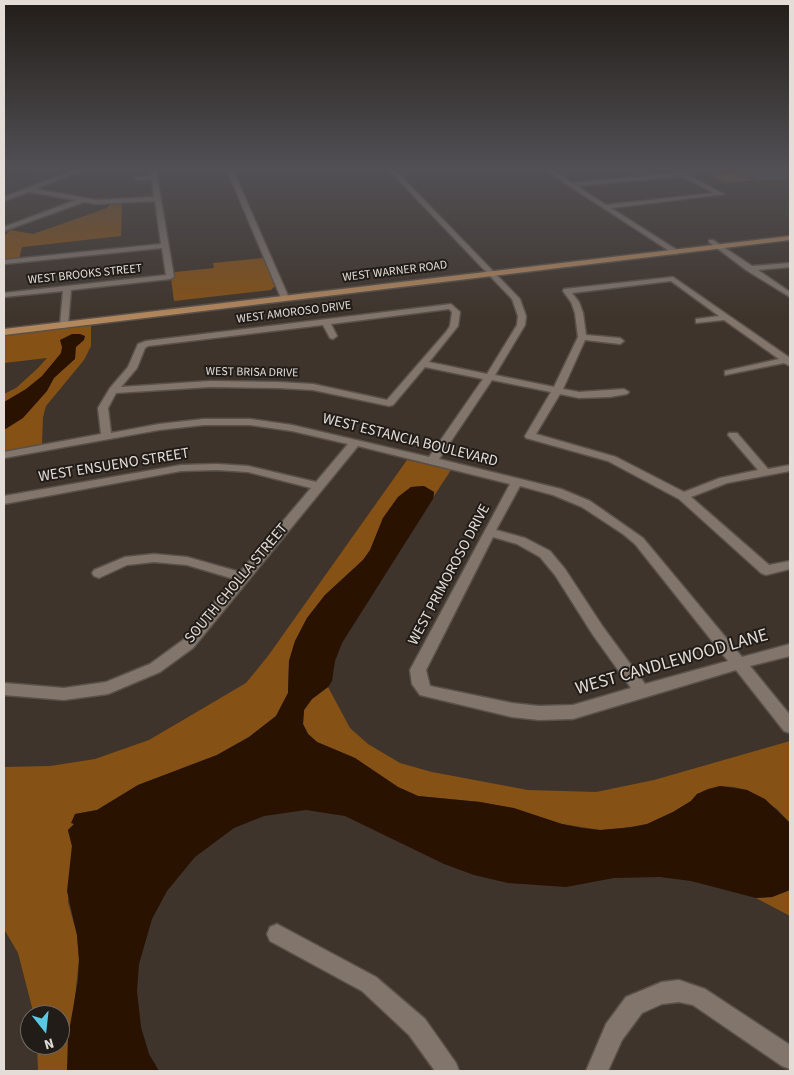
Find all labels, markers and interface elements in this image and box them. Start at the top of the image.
street label: WEST WARNER ROAD [342,258,448,286]
street label: WEST BROOKS STREET [27,262,143,288]
street label: WEST AMOROSO DRIVE [236,299,352,327]
street label: WEST BRISA DRIVE [205,365,299,381]
street label: WEST ESTANCIA BOULEVARD [320,410,500,472]
street label: WEST ENSUENO STREET [37,445,191,487]
street label: WEST PRIMOROSO DRIVE [405,501,495,649]
street label: SOUTH CHOLLA STREET [182,521,292,647]
street label: WEST CANDLEWOOD LANE [573,625,771,701]
north arrow [20,1005,70,1055]
text: N [42,1033,56,1054]

